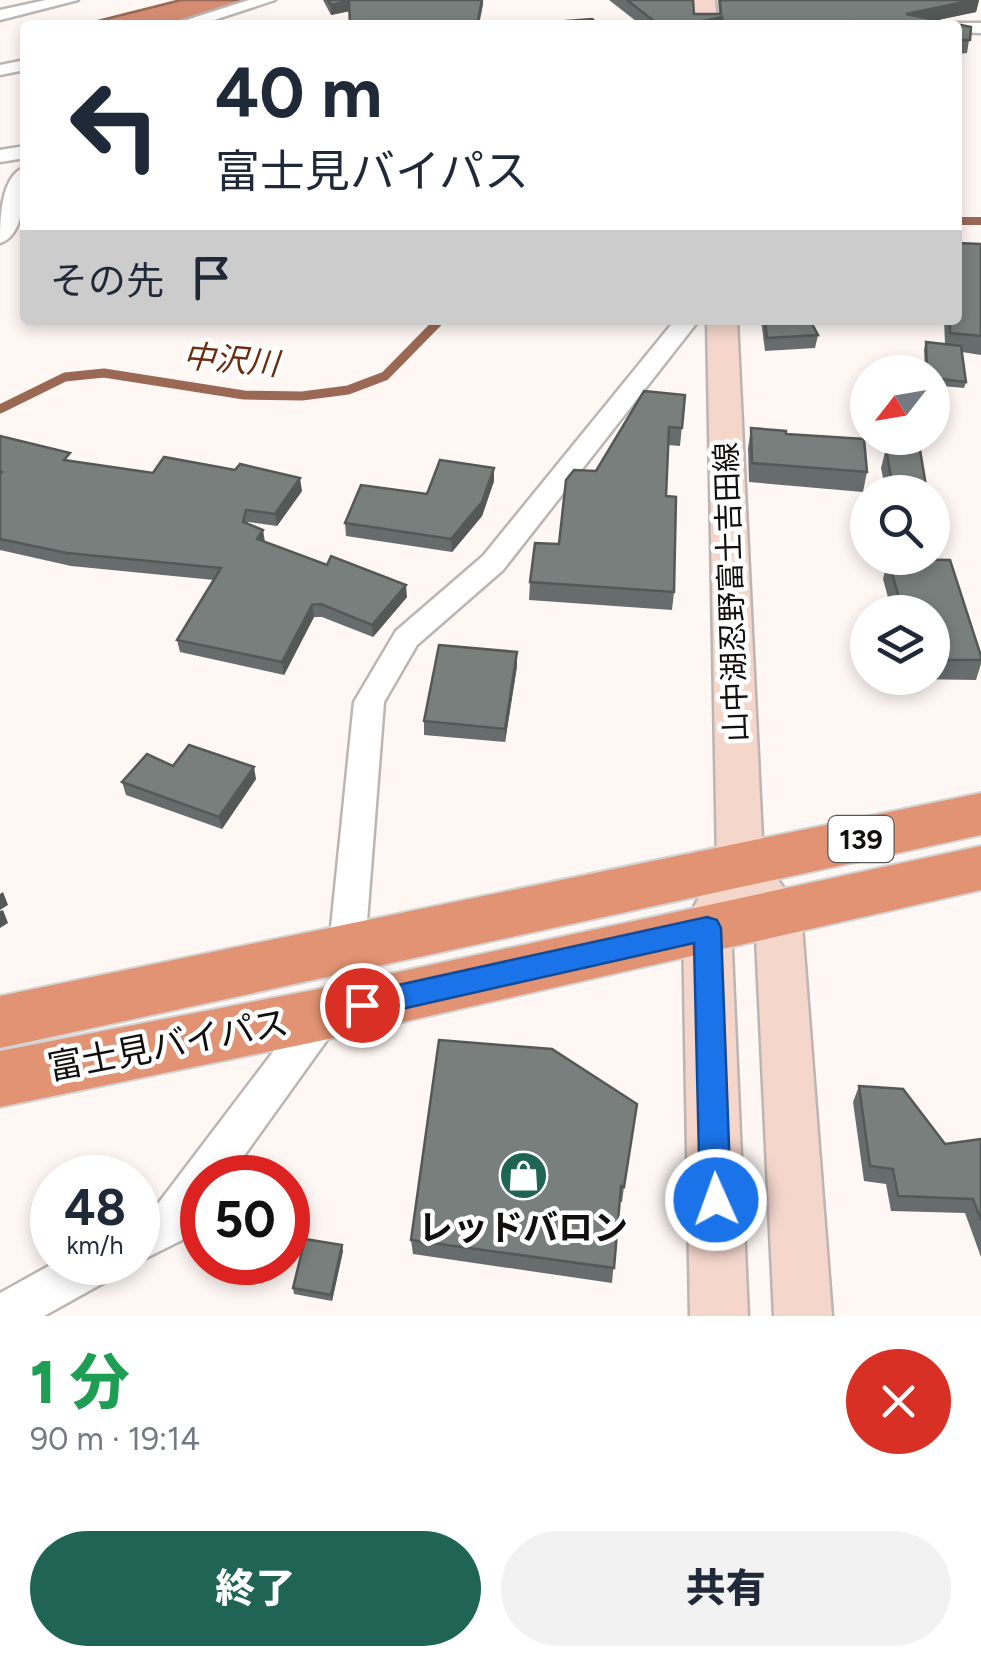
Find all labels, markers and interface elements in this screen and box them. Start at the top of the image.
text: 40 m [215,50,382,135]
icon: left [50,60,180,190]
text: 富士見バイパス [215,144,529,198]
icon: arrive [184,250,239,305]
text: その先 [50,258,164,304]
water label: 中沢川 [182,337,283,383]
north arrow [850,355,950,455]
map controls [850,355,950,695]
street label: 山中湖忍野富士吉田線 [707,441,755,743]
button: search [850,475,950,575]
button: layers [850,595,950,695]
road number: 139 [828,816,894,862]
pin [320,963,405,1048]
icon: arrive [335,978,390,1033]
street label: 富士見バイパス [44,1001,292,1089]
position arrow [664,1148,768,1252]
shop icon: レッドバロン [497,1150,549,1202]
speed limit sign: 50 [180,1155,310,1285]
text: 48 [64,1177,126,1238]
place label: レッドバロン [418,1207,628,1249]
text: km/h [66,1230,124,1260]
text: 1 分 [30,1346,130,1418]
button: close [846,1349,951,1454]
text: 90 m · 19:14 [30,1420,200,1458]
button: 終了 [30,1531,481,1646]
button: 共有 [501,1531,951,1646]

